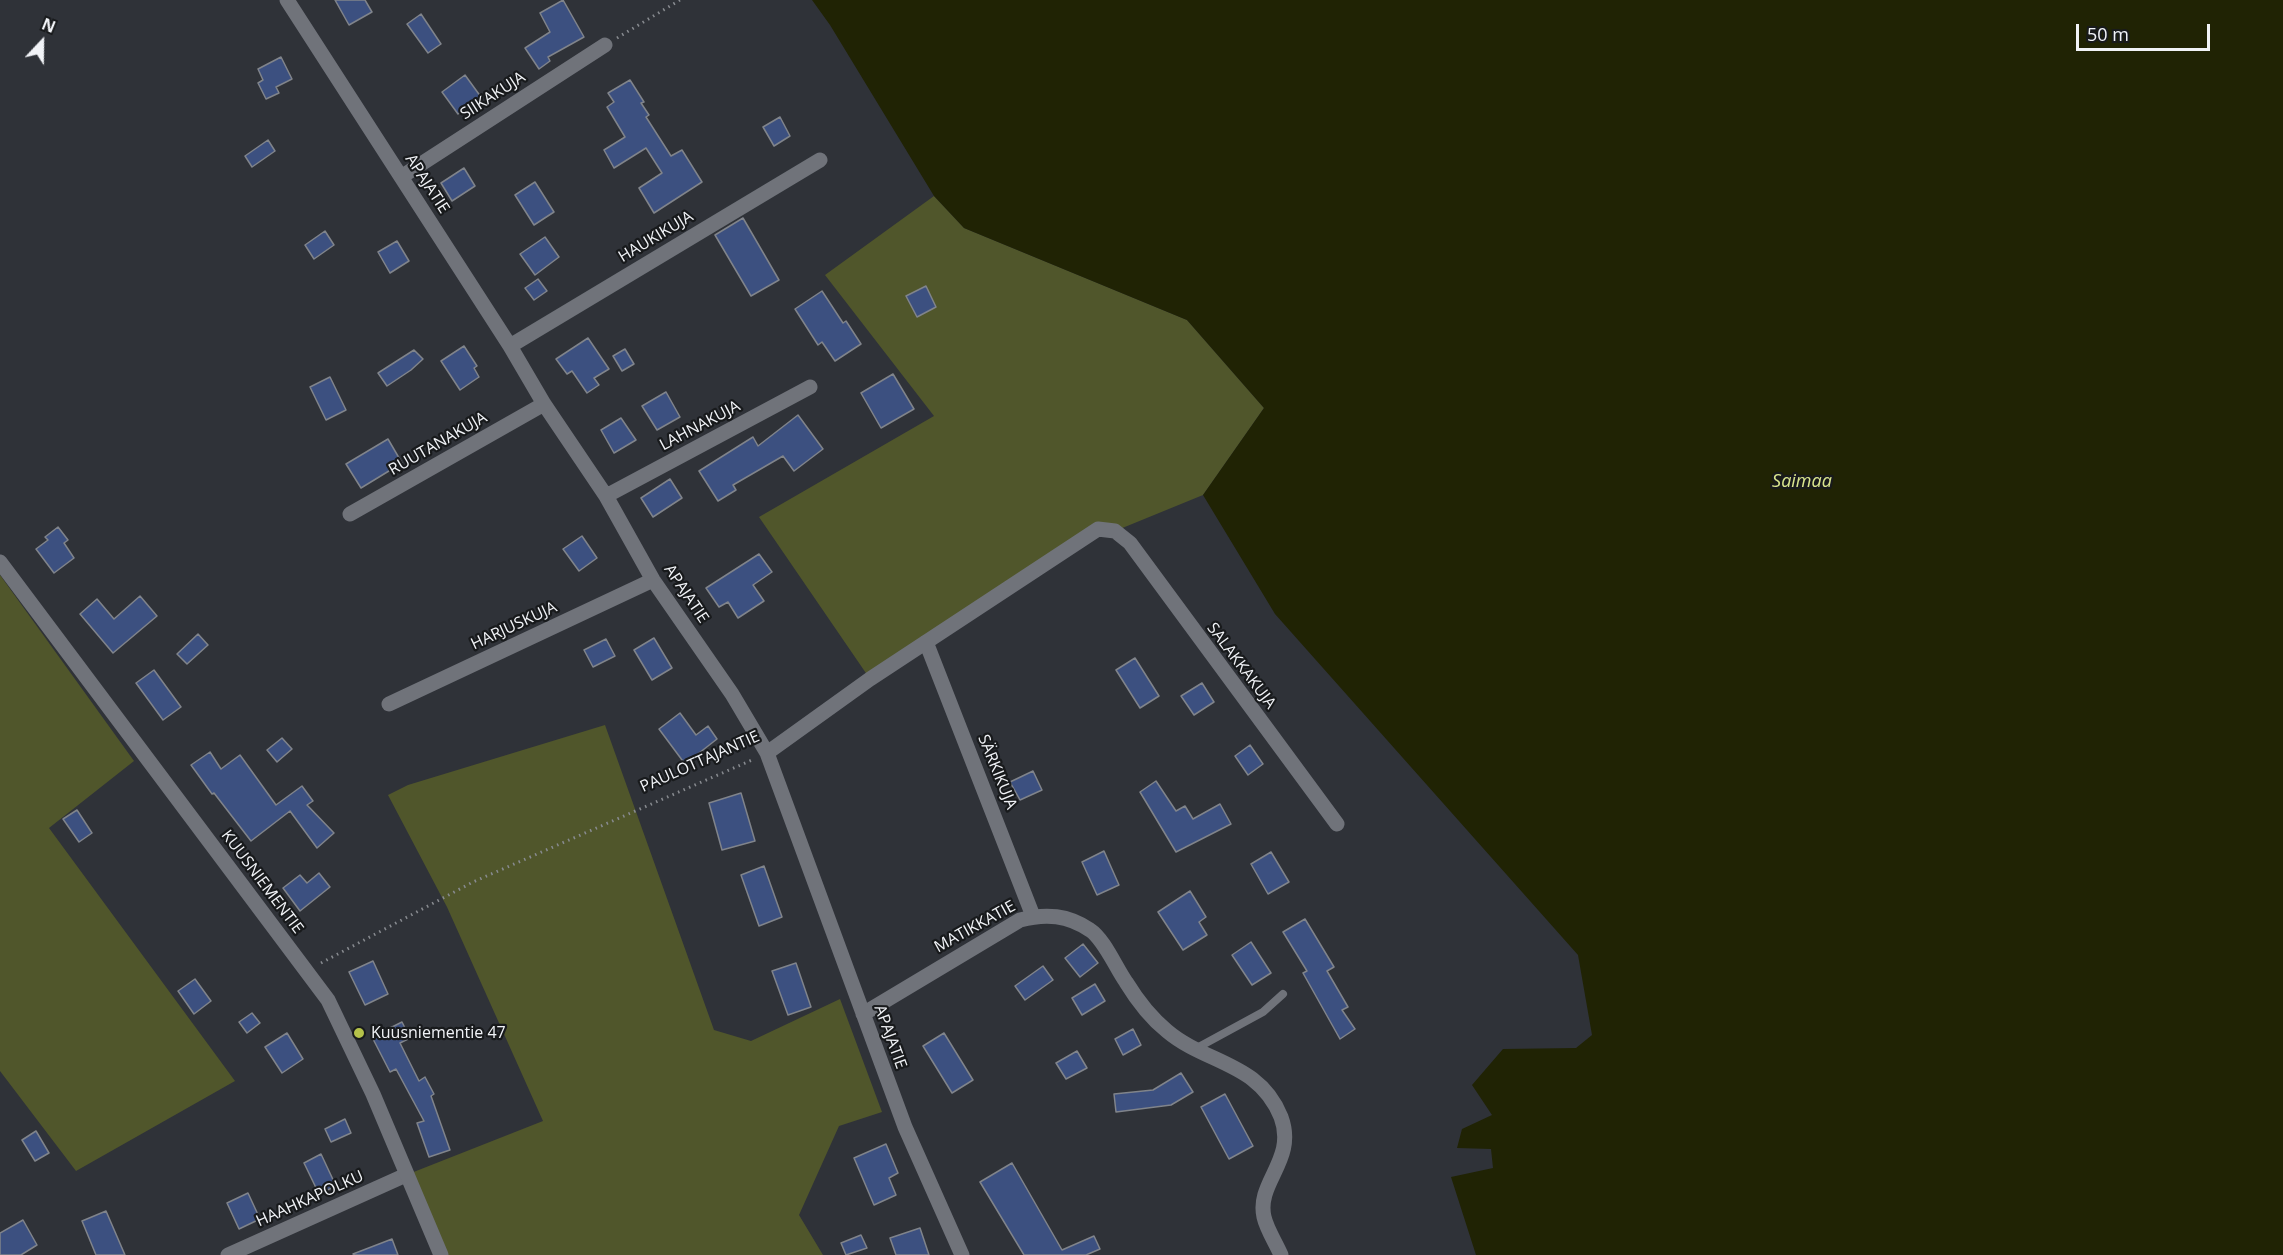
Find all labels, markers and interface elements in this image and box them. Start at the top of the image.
north arrow [12,12,72,72]
scale bar [2079,12,2212,50]
text: N [39,13,59,38]
text: 50 m [2087,22,2129,46]
street label: SIIKAKUJA [457,68,529,124]
street label: APAJATIE [401,151,453,217]
street label: HAUKIKUJA [615,207,697,267]
street label: LAHNAKUJA [657,397,743,455]
street label: RUUTANAKUJA [385,408,491,480]
water label: Saimaa [1772,471,1832,493]
street label: APAJATIE [659,561,713,627]
street label: HARJUSKUJA [468,598,560,654]
street label: SALAKKAKUJA [1202,619,1280,713]
street label: PAULOTTAJANTIE [637,727,763,797]
street label: SÄRKIKUJA [973,732,1021,812]
street label: KUUSNIEMENTIE [217,826,307,938]
street label: MATIKKATIE [931,897,1019,957]
street label: APAJATIE [870,1002,910,1072]
place label: Kuusniementie 47 [371,1023,506,1043]
marker: Kuusniementie 47 [352,1026,366,1040]
street label: HAAHKAPOLKU [253,1167,367,1231]

